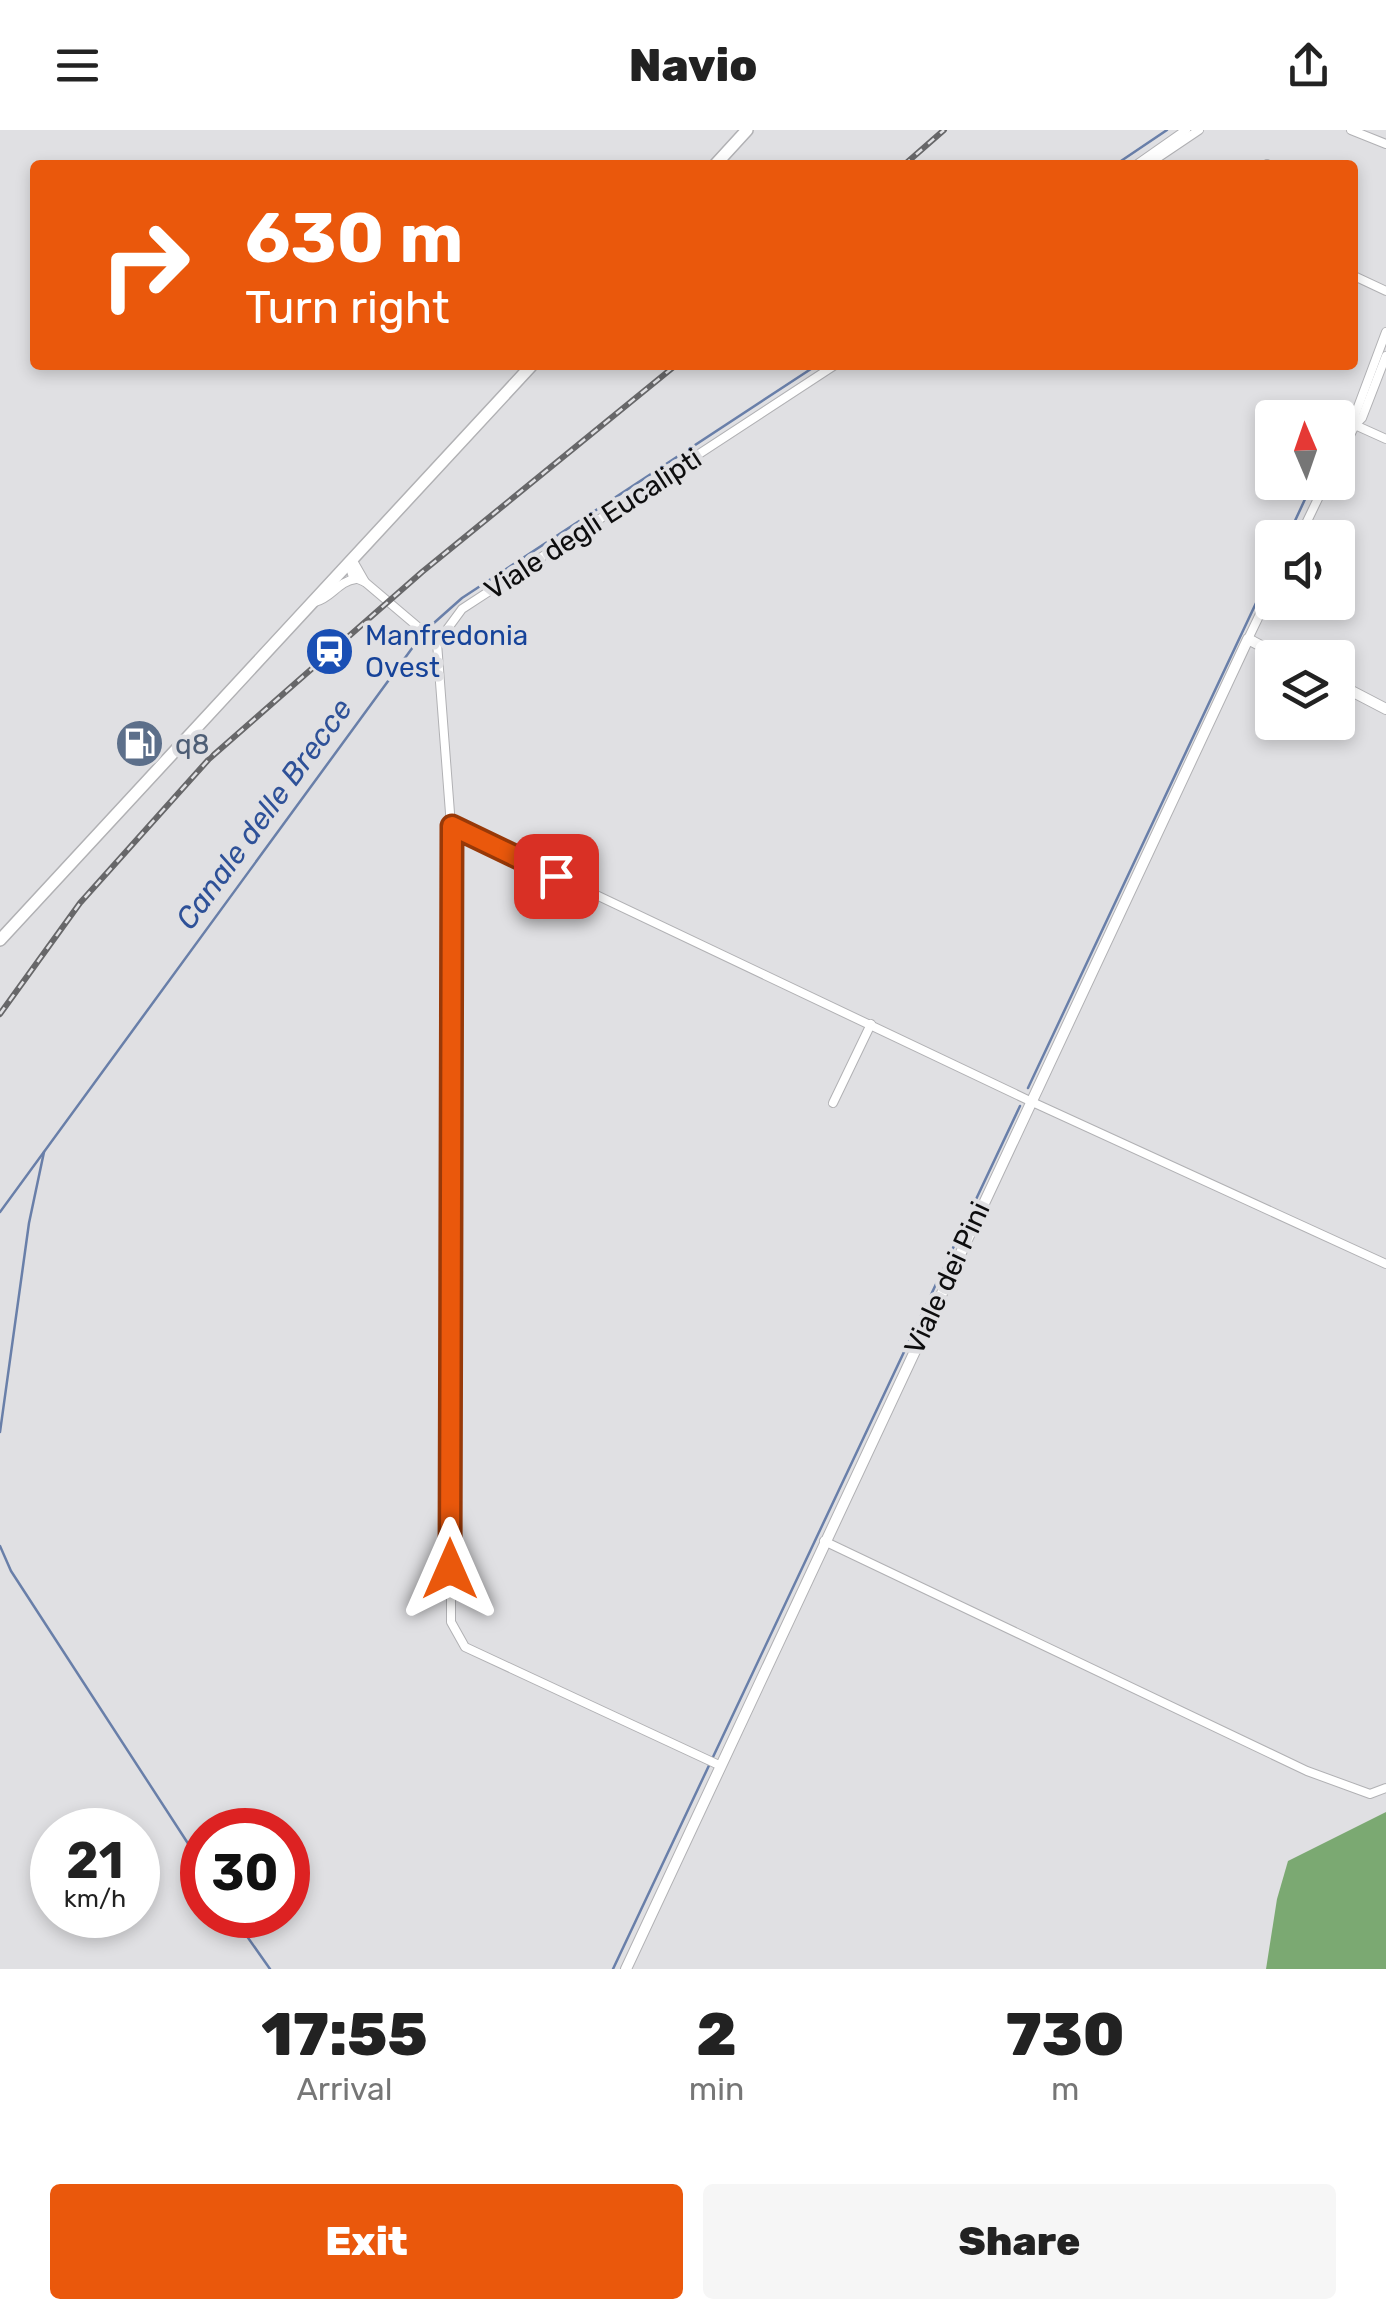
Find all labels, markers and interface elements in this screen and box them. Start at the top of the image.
icon: menu [50,38,105,93]
icon: share [1281,38,1336,93]
text: Navio [629,39,757,92]
text: 630 m [245,197,463,280]
icon: right [80,200,210,330]
text: Turn right [245,281,449,334]
north arrow [1255,400,1355,500]
map controls [1255,400,1355,740]
street label: Viale degli Eucalipti [478,442,708,606]
button: sound [1255,520,1355,620]
place label: Manfredonia Ovest [365,619,528,684]
station icon: Manfredonia Ovest [304,625,356,677]
button: layers [1255,640,1355,740]
water label: Canale delle Brecce [168,691,360,936]
fuel station icon: q8 [114,718,166,770]
place label: q8 [175,728,210,761]
pin [514,834,599,919]
icon: arrive [529,849,584,904]
street label: Viale dei Pini [897,1197,997,1359]
position arrow [398,1517,502,1621]
speed limit sign: 30 [180,1808,310,1938]
text: 21 [66,1831,124,1891]
text: km/h [64,1884,126,1913]
text: 17:55 [261,1999,427,2070]
text: 2 [696,1999,737,2070]
text: 730 [1006,1999,1125,2070]
text: Arrival [296,2070,392,2108]
text: min [689,2070,744,2108]
text: m [1051,2070,1079,2108]
button: Exit [50,2184,683,2299]
button: Share [703,2184,1336,2299]

